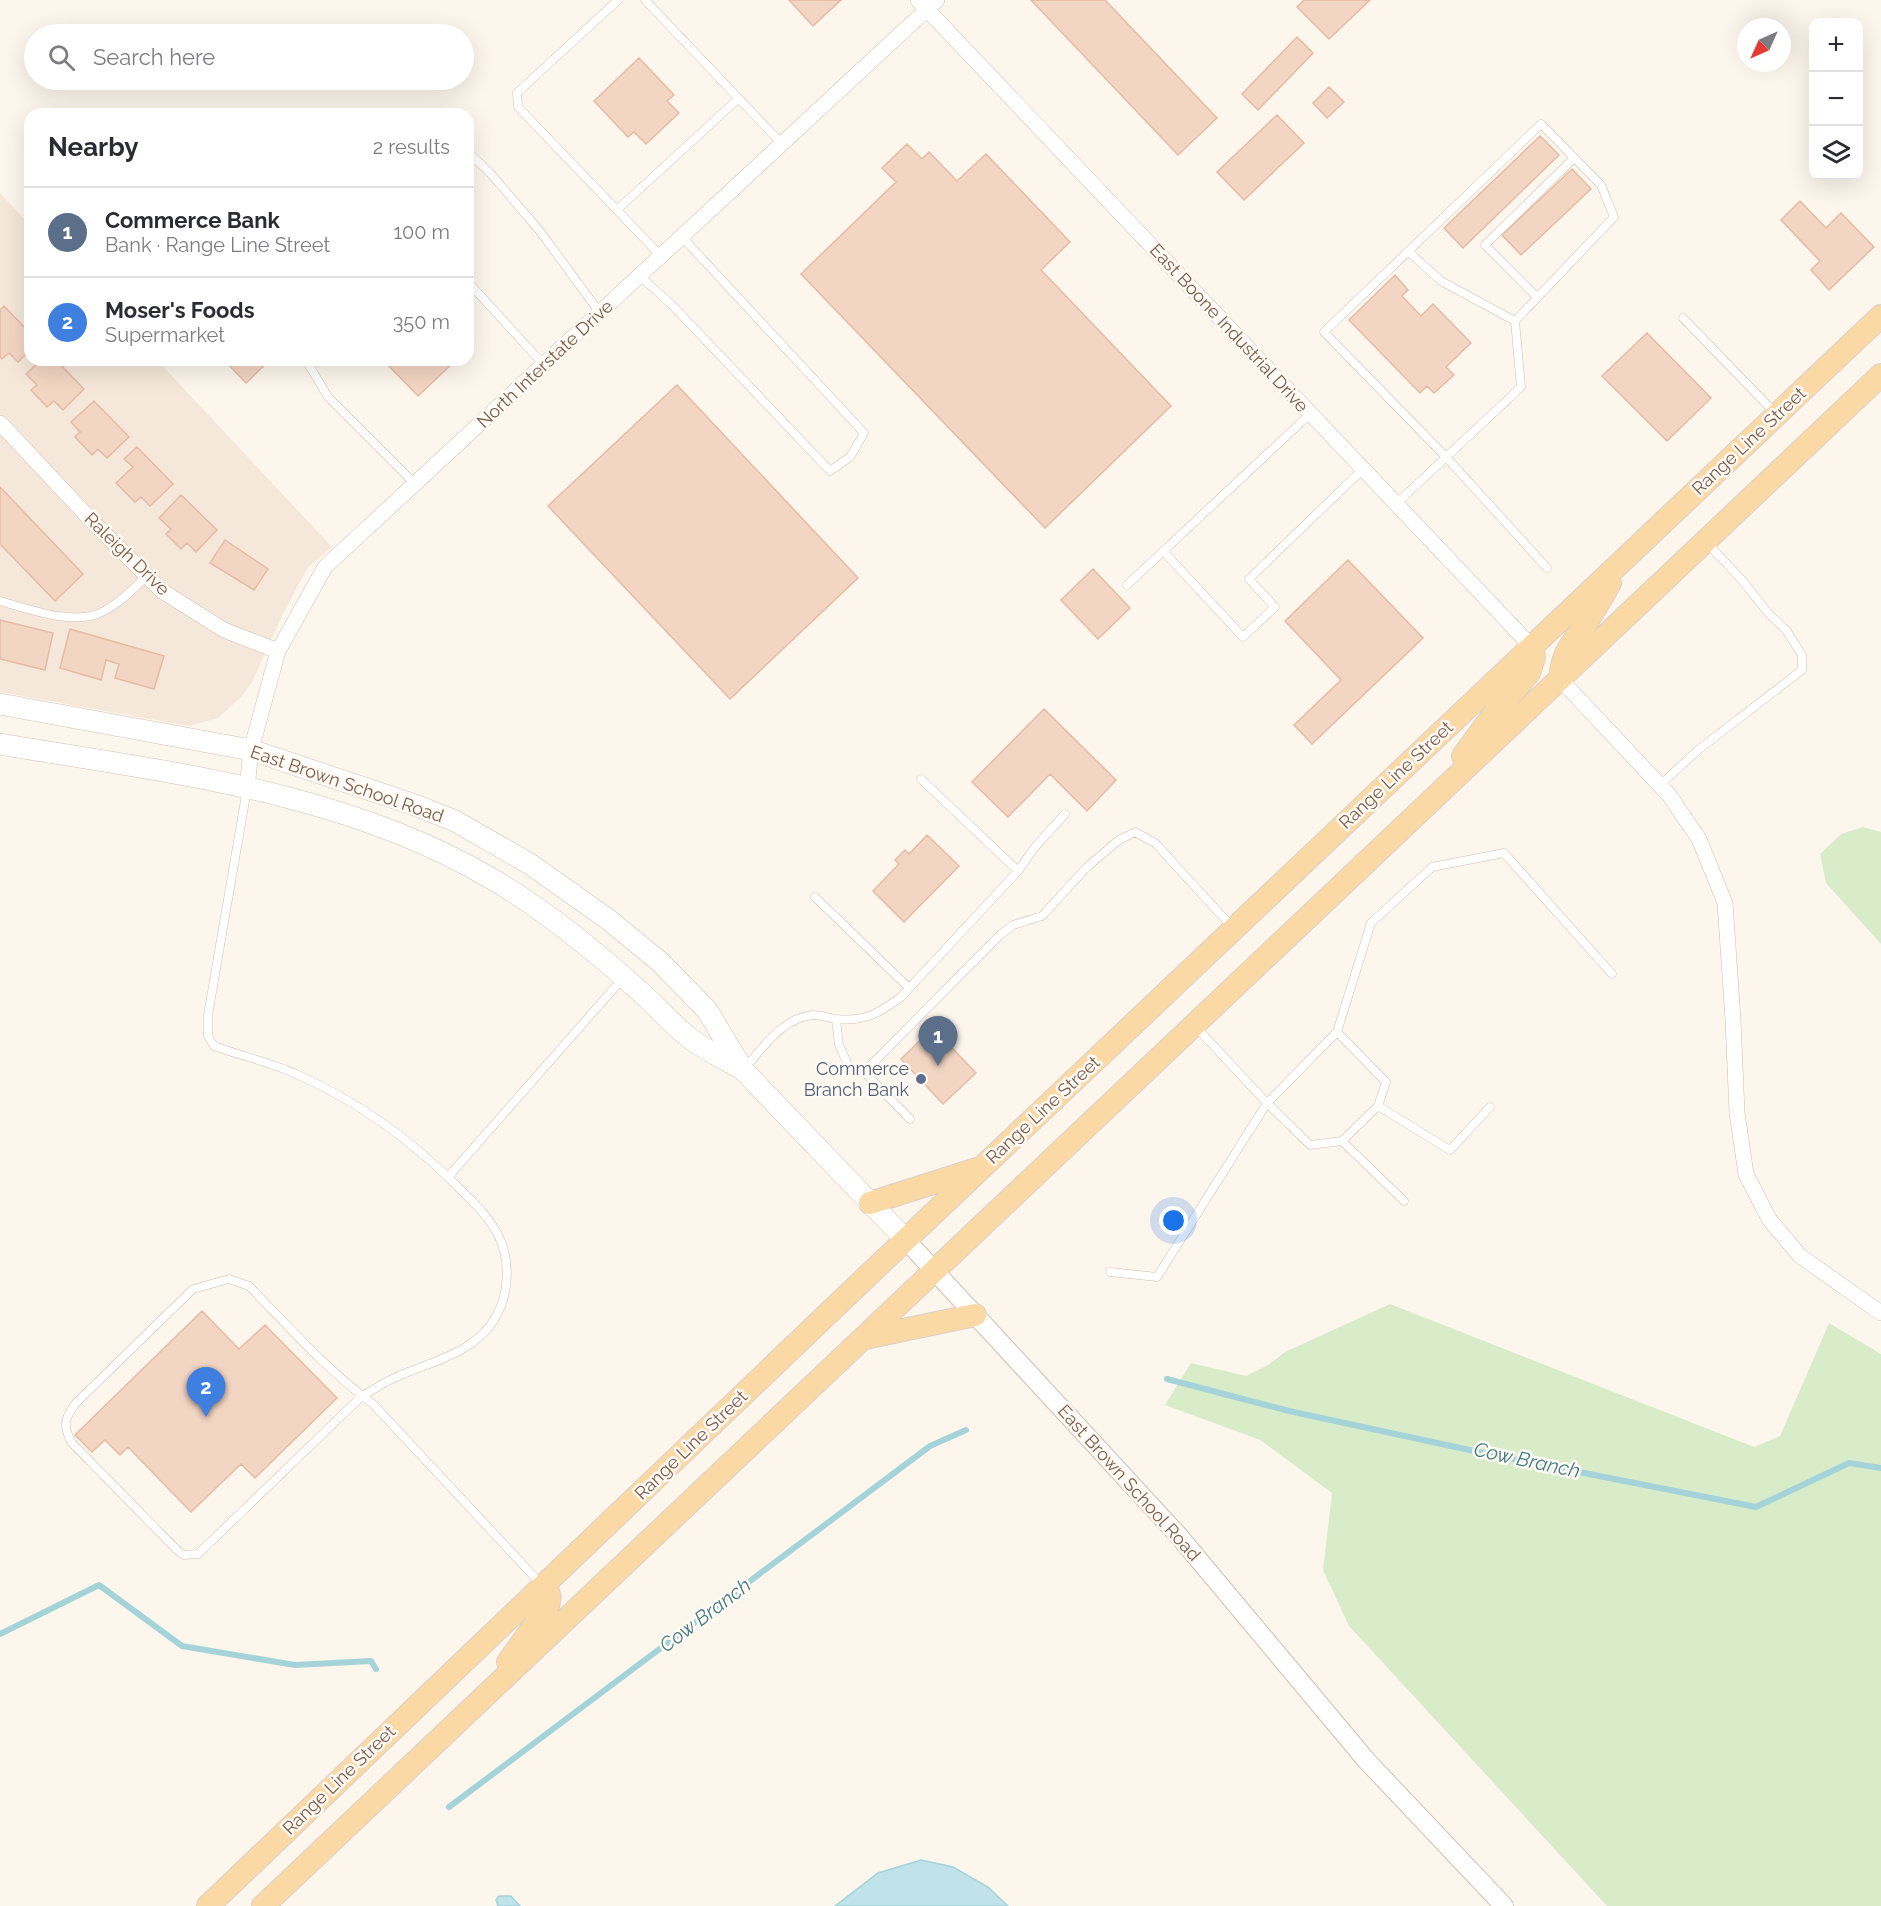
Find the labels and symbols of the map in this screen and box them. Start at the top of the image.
north arrow [1737,18,1791,72]
street label: East Boone Industrial Drive [1146,239,1313,417]
street label: North Interstate Drive [472,295,617,432]
street label: Range Line Street [1687,382,1810,499]
street label: Raleigh Drive [81,508,175,600]
street label: Range Line Street [1334,716,1457,833]
street label: East Brown School Road [248,741,447,826]
pin: 1 [918,1016,958,1066]
street label: Range Line Street [981,1051,1104,1168]
place label: Commerce Branch Bank [804,1058,909,1100]
marker: Commerce Branch Bank [914,1072,928,1086]
your location [1159,1206,1188,1235]
pin: 2 [186,1368,226,1417]
street label: Range Line Street [630,1386,751,1504]
street label: East Brown School Road [1054,1400,1205,1565]
water label: Cow Branch [1472,1437,1582,1483]
water label: Cow Branch [655,1573,755,1657]
street label: Range Line Street [278,1721,399,1839]

